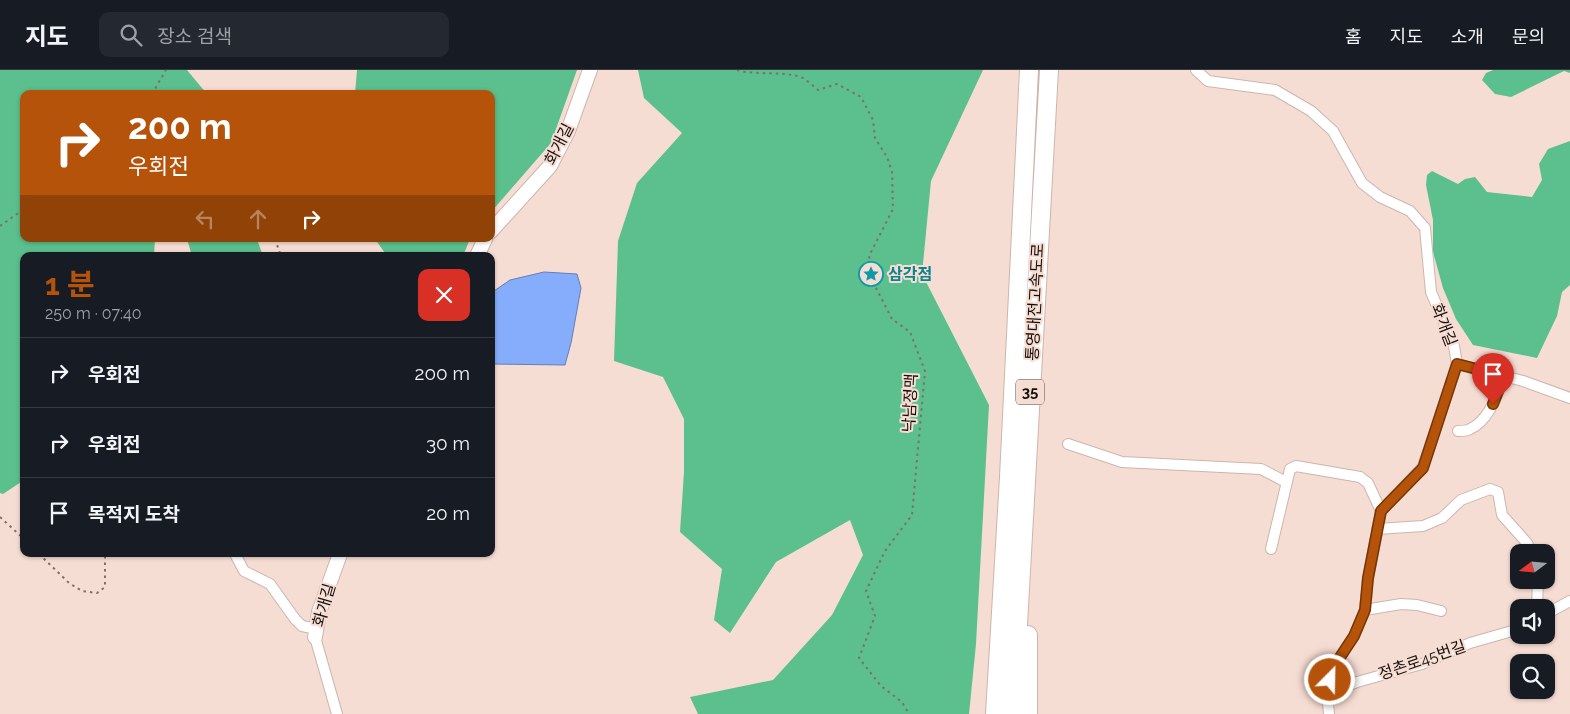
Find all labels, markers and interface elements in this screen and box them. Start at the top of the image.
search box [99,12,449,57]
icon: search [117,21,145,49]
text: 지도 [25,22,69,51]
text: 장소 검색 [157,25,232,47]
text: 홈 [1345,26,1362,47]
text: 지도 [1390,26,1423,47]
text: 소개 [1451,26,1484,47]
text: 문의 [1512,26,1545,47]
text: 200 m [128,106,232,147]
icon: right [45,110,110,175]
street label: 화개길 [541,120,577,168]
text: 우회전 [128,153,189,179]
icon: left [191,205,219,233]
icon: ahead [244,205,272,233]
icon: right [297,205,325,233]
street label: 통영대전고속도로 [1022,242,1048,361]
place icon: 삼각점 [858,261,884,287]
place label: 삼각점 [888,265,932,284]
text: 1 분 [45,267,95,302]
button: close [418,269,470,321]
street label: 화개길 [1427,301,1461,349]
text: 250 m · 07:40 [45,304,142,323]
pin [1472,353,1514,404]
icon: right [45,359,73,387]
icon: arrive [1479,360,1507,388]
text: 200 m [415,362,470,384]
text: 우회전 [88,363,140,385]
street label: 낙남정맥 [899,373,921,433]
road number: 35 [1016,380,1044,404]
icon: right [45,429,73,457]
text: 30 m [426,432,470,454]
text: 우회전 [88,433,140,455]
icon: arrive [45,499,73,527]
text: 20 m [426,502,470,524]
text: 목적지 도착 [88,503,180,525]
north arrow [1510,544,1555,589]
map controls [1510,544,1555,699]
street label: 화개길 [309,581,339,629]
button: sound [1510,599,1555,644]
street label: 정촌로45번길 [1376,636,1468,684]
position arrow [1303,653,1355,705]
button: search [1510,654,1555,699]

